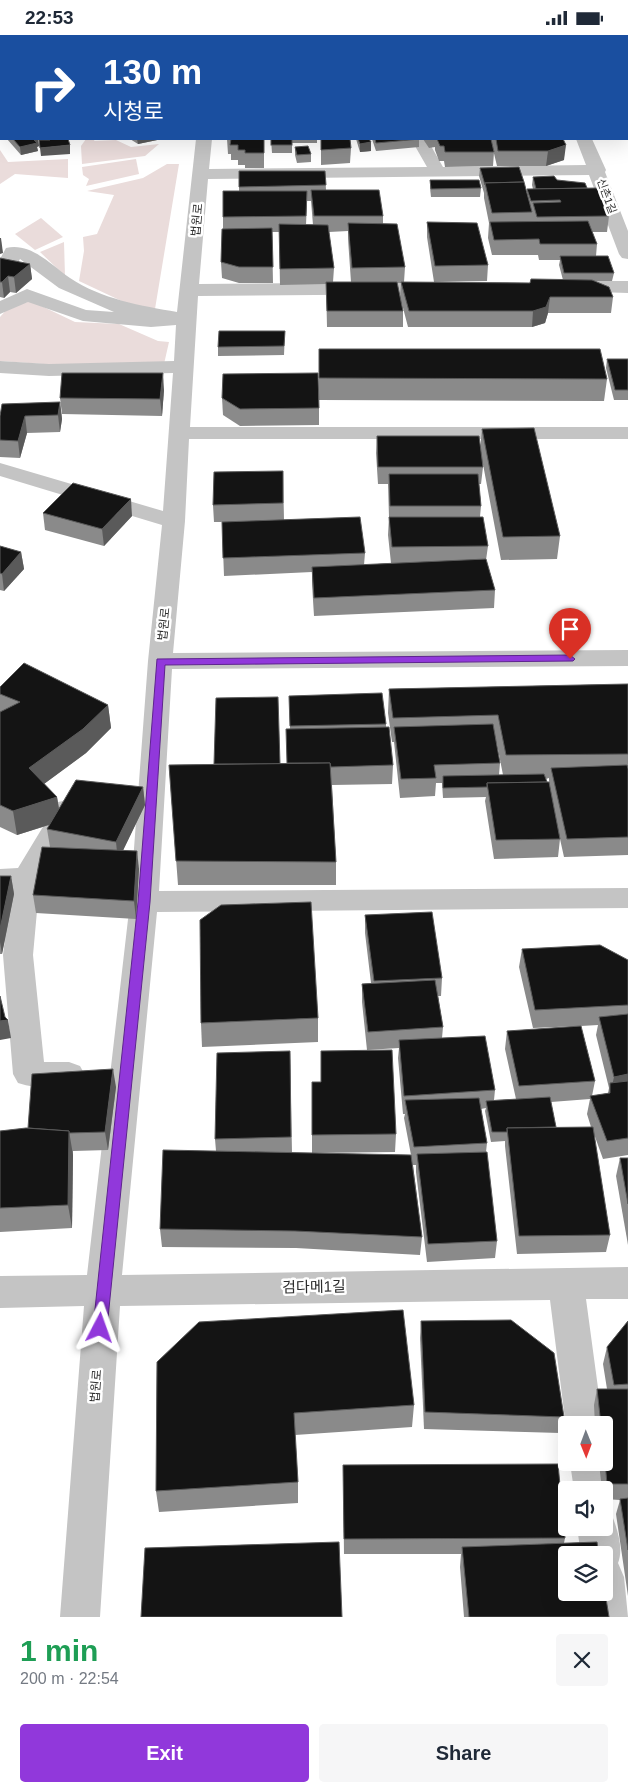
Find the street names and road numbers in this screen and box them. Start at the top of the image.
street label: 신촌1길 [595,177,619,215]
street label: 법원로 [189,203,205,237]
street label: 법원로 [155,607,173,641]
street label: 검다메1길 [282,1277,346,1296]
street label: 법원로 [88,1369,104,1403]

